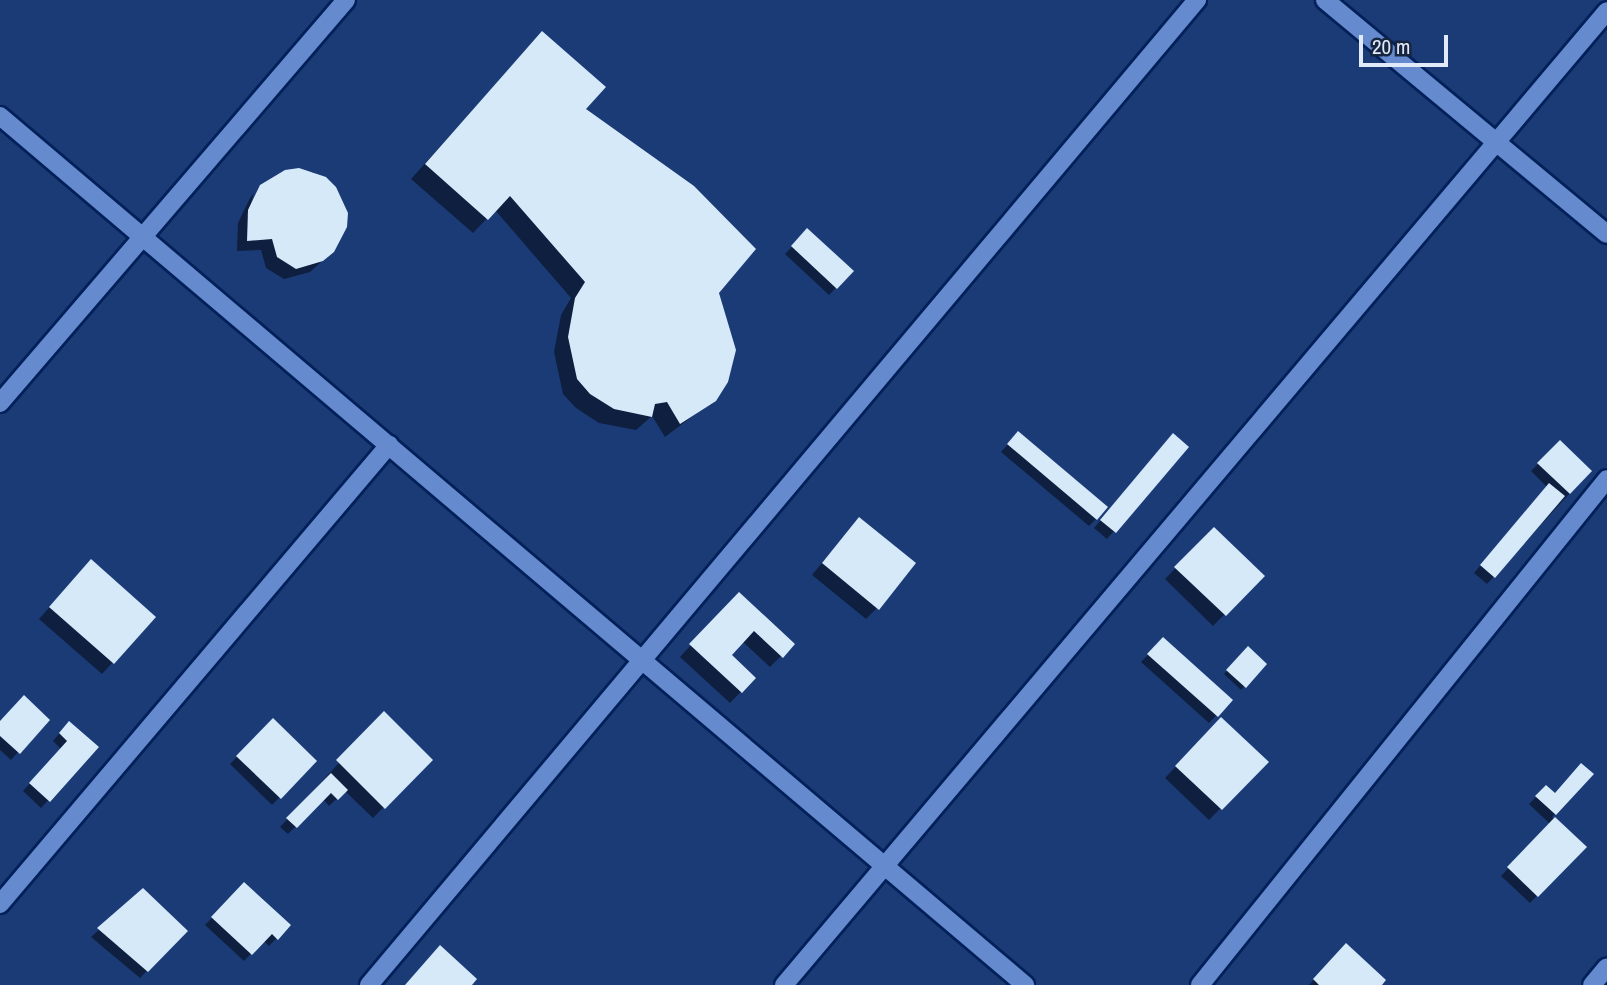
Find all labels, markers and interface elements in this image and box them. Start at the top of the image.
scale bar [1362,21,1451,65]
text: 20 m [1372,32,1410,61]

